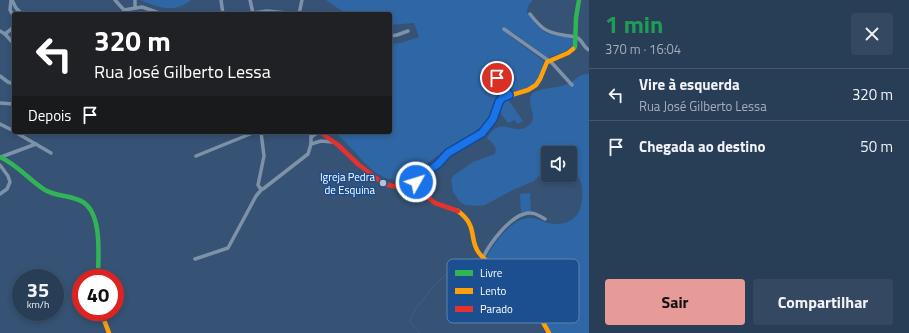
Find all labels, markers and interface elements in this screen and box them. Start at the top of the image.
text: 1 min [605,6,663,42]
button: close [851,13,893,55]
text: 320 m [94,19,171,62]
icon: left [28,28,80,80]
text: 370 m · 16:04 [605,39,681,59]
text: Rua José Gilberto Lessa [94,58,271,85]
pin [480,61,514,95]
icon: arrive [486,67,508,89]
text: Vire à esquerda [639,73,740,96]
text: 320 m [852,83,893,106]
icon: left [605,84,627,106]
text: Rua José Gilberto Lessa [639,96,767,116]
text: Depois [28,104,71,127]
icon: arrive [79,104,101,126]
text: Chegada ao destino [639,135,765,158]
text: 50 m [860,135,893,158]
icon: arrive [605,136,627,158]
map controls [541,146,577,182]
button: sound [541,146,577,182]
position arrow [395,161,437,203]
place label: Igreja Pedra de Esquina [320,169,375,198]
marker: Igreja Pedra de Esquina [378,178,388,188]
legend [447,259,579,323]
text: Livre [480,265,503,281]
speed limit sign: 40 [72,269,124,321]
text: 35 [27,274,49,305]
button: Sair [605,279,745,325]
button: Compartilhar [753,279,893,325]
text: Lento [480,283,507,299]
text: km/h [27,297,49,312]
text: Parado [480,301,513,317]

